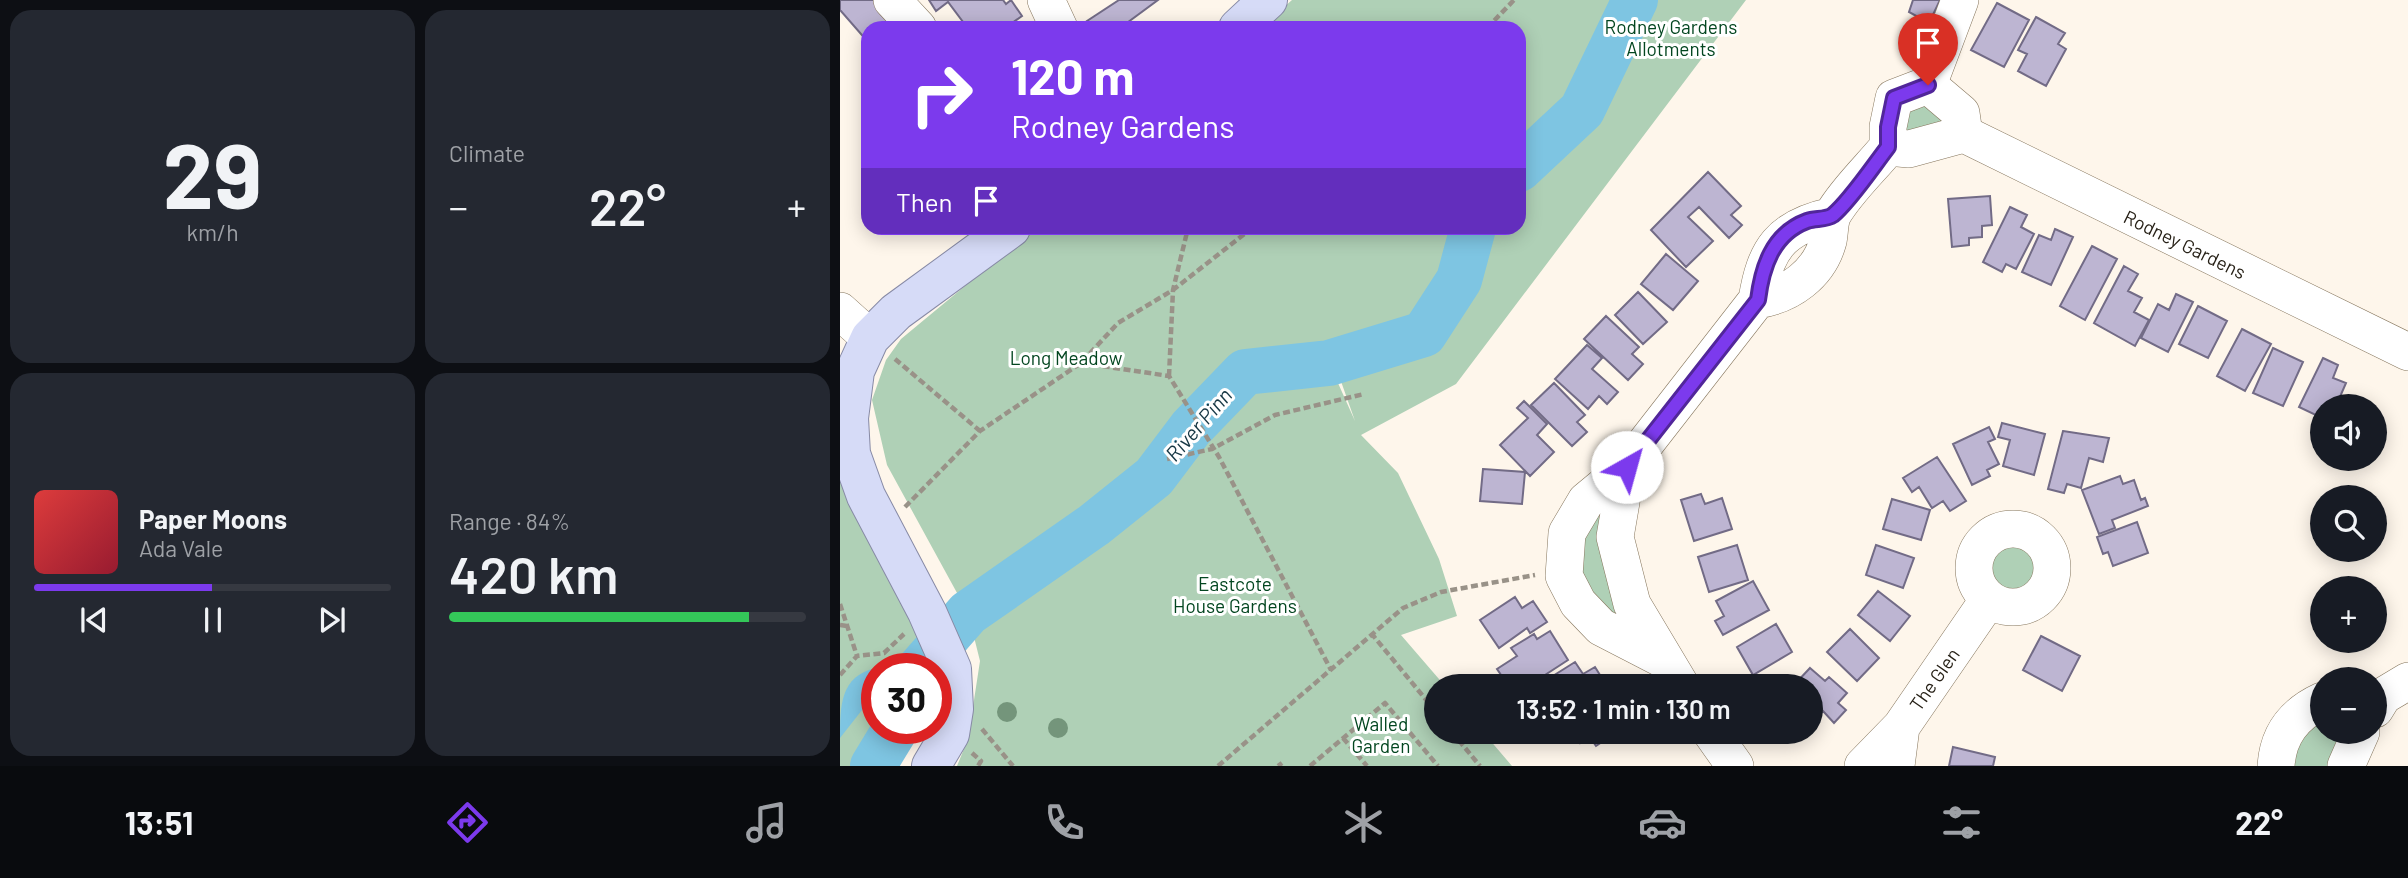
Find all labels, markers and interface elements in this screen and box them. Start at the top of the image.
pin [1898,13,1958,85]
park label: Rodney Gardens Allotments [1605,15,1737,60]
icon: arrive [1909,24,1947,62]
text: 120 m [1011,46,1134,105]
icon: right [896,49,987,140]
text: Rodney Gardens [1011,106,1235,144]
text: 29 [163,118,262,227]
text: Climate [449,139,525,167]
text: 22° [589,174,666,236]
icon: arrive [967,182,1005,220]
text: − [449,183,468,229]
text: + [787,183,806,229]
text: Then [896,186,953,217]
street label: Rodney Gardens [2120,205,2250,283]
text: km/h [186,218,239,246]
park label: Long Meadow [1010,346,1123,369]
water label: River Pinn [1160,382,1236,466]
map controls [2310,394,2387,744]
button: sound [2310,394,2387,471]
position arrow [1590,430,1664,504]
button: search [2310,485,2387,562]
text: Paper Moons [139,503,287,534]
text: Range · 84% [449,507,570,535]
text: Ada Vale [139,534,223,562]
text: 420 km [449,542,618,604]
park label: Eastcote House Gardens [1173,572,1297,617]
button: + [2310,576,2387,653]
icon: previous [75,601,113,639]
icon: pause [194,601,232,639]
icon: next [313,601,351,639]
street label: The Glen [1904,643,1964,715]
speed limit sign: 30 [861,653,952,744]
button: − [2310,667,2387,744]
text: 13:52 · 1 min · 130 m [1516,693,1731,724]
park label: Walled Garden [1352,712,1410,757]
icon: directions [443,798,492,847]
icon: music [742,798,791,847]
icon: phone [1040,798,1089,847]
icon: climate [1339,798,1388,847]
icon: car [1638,798,1687,847]
icon: filters [1937,798,1986,847]
text: 13:51 [125,803,193,841]
text: 22° [2235,803,2283,841]

